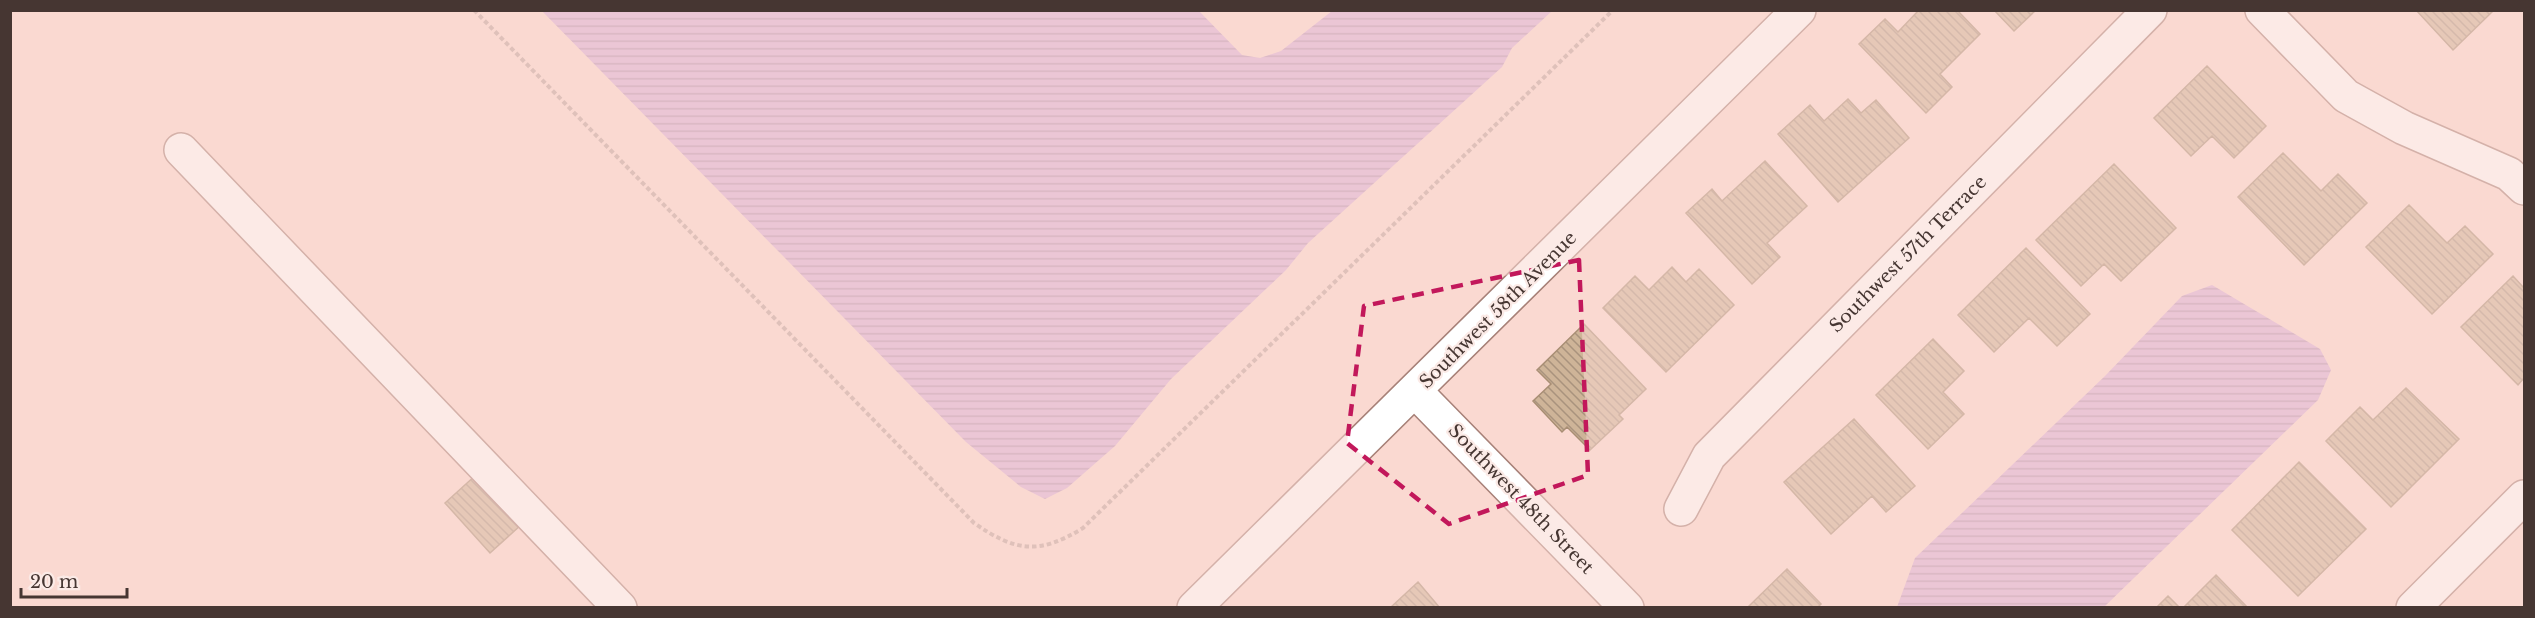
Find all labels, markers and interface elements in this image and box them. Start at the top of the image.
street label: Southwest 57th Terrace [1825,171,1991,337]
street label: Southwest 58th Avenue [1415,227,1581,393]
street label: Southwest 48th Street [1444,420,1598,579]
scale bar [21,561,128,599]
text: 20 m [30,571,78,593]

